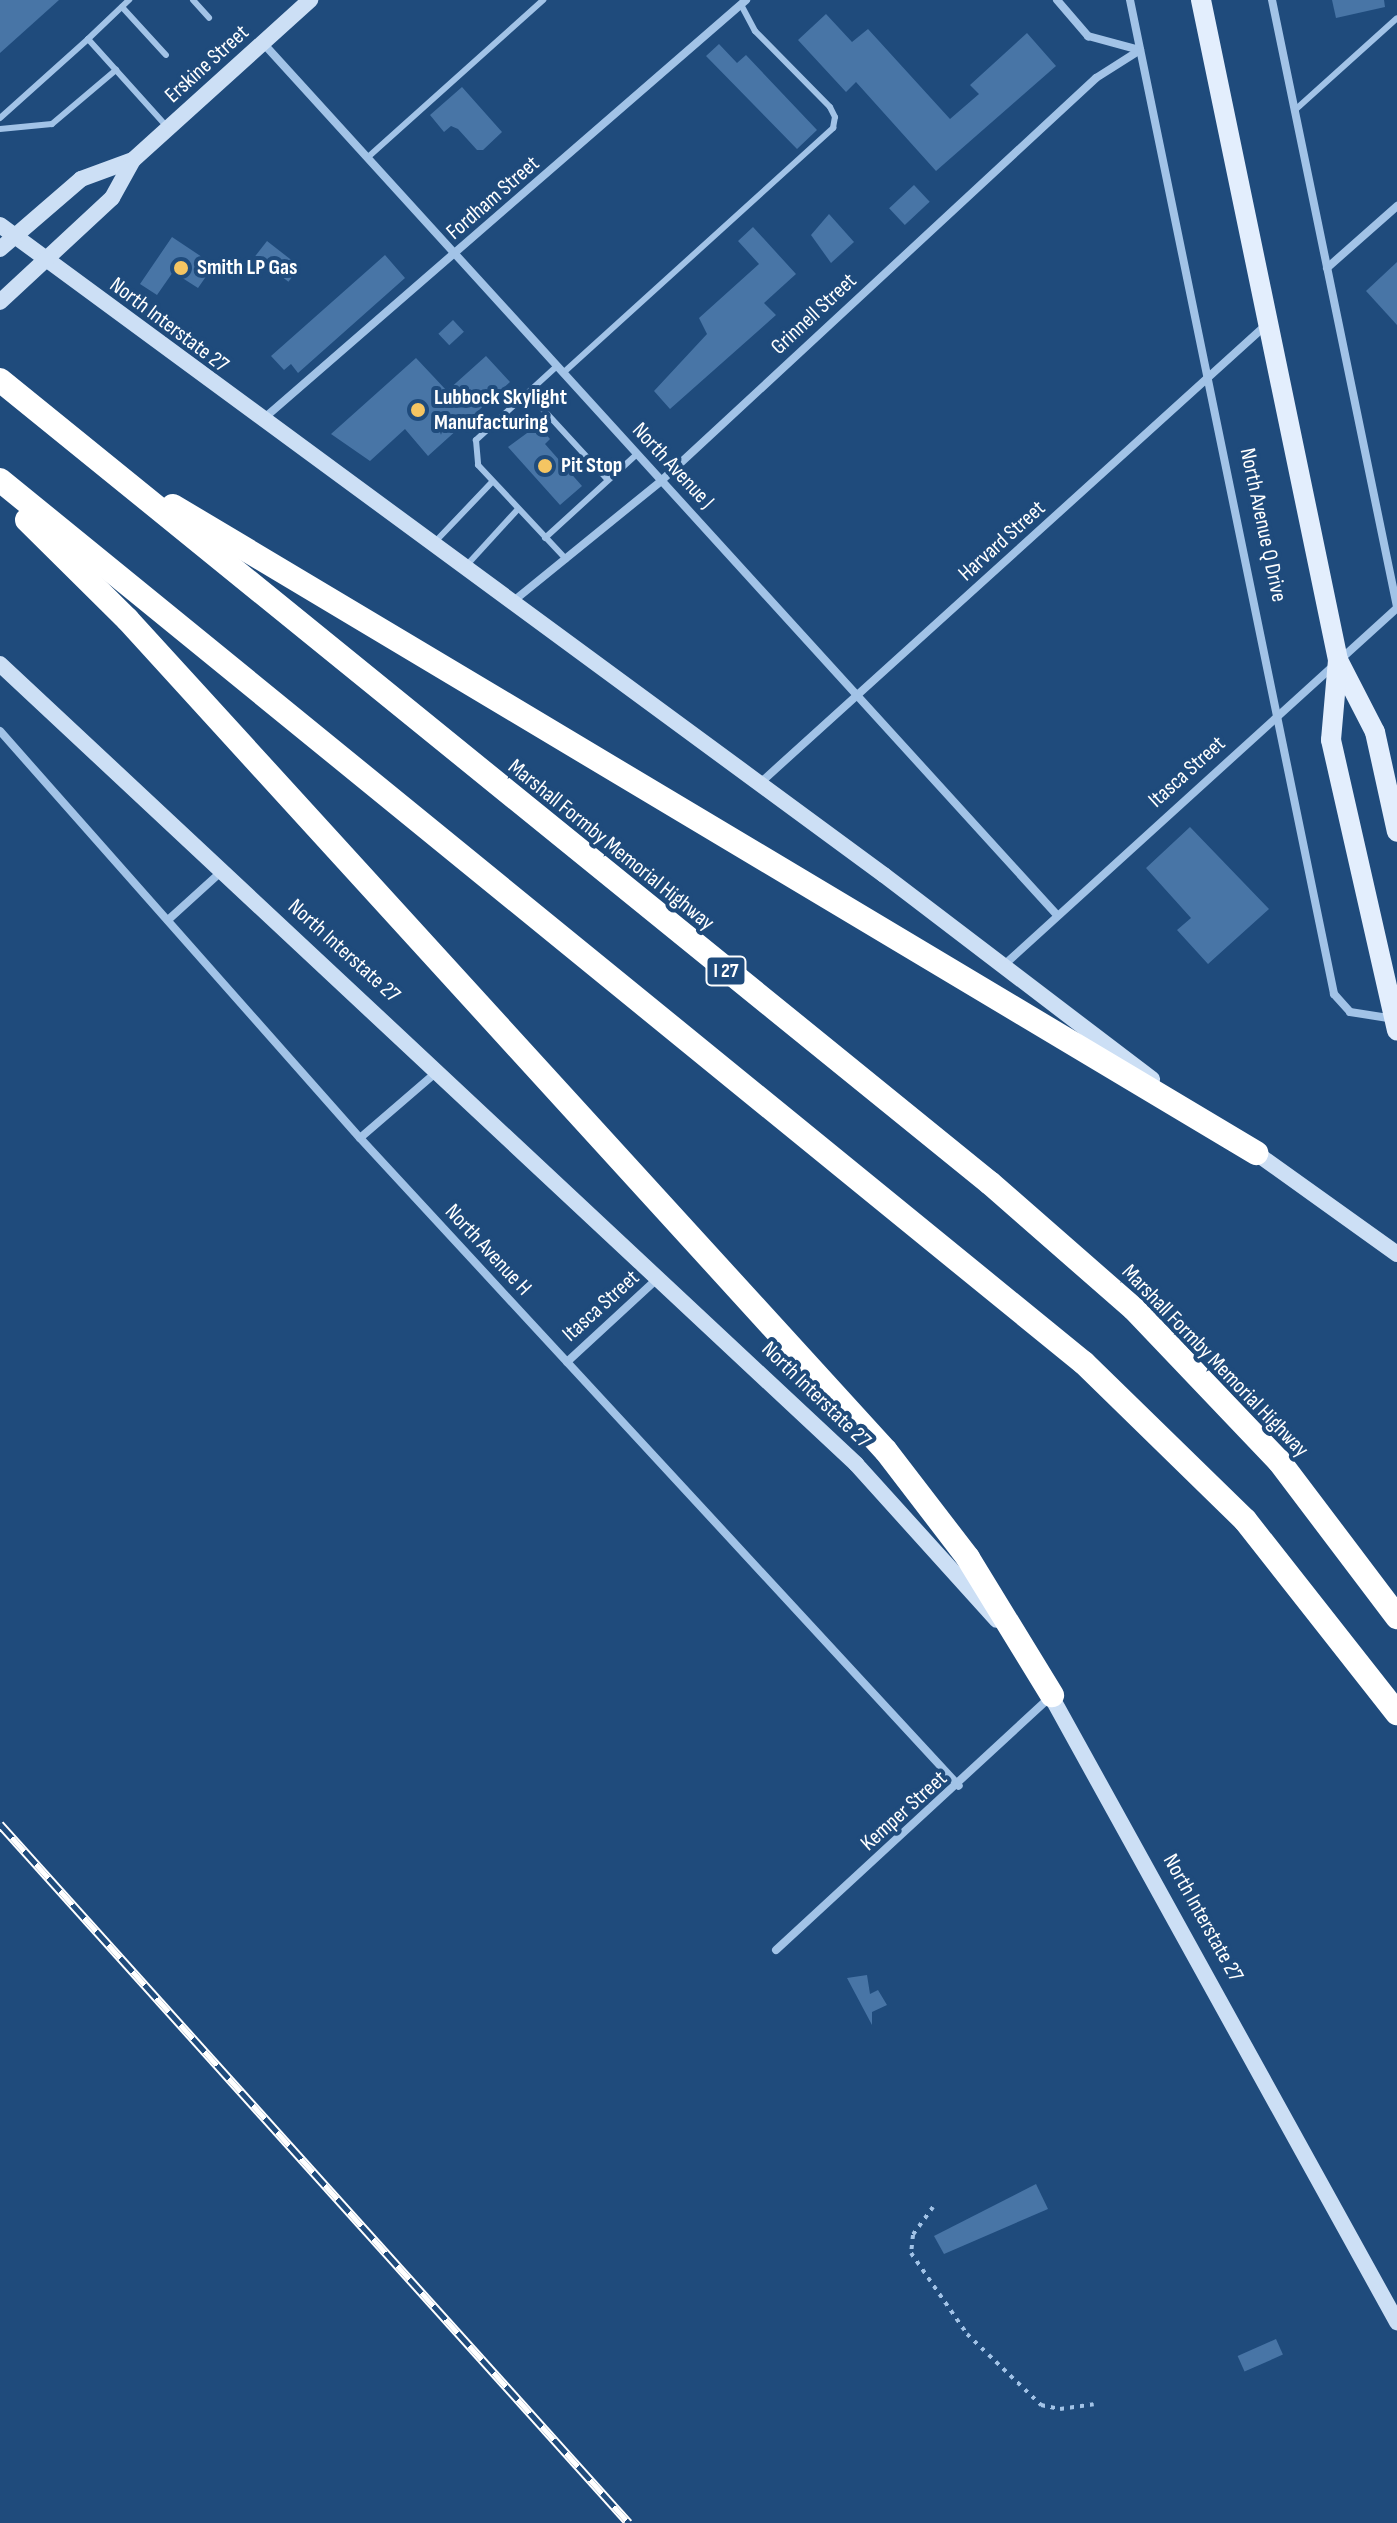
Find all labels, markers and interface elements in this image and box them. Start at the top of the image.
street label: Erskine Street [160,20,254,108]
street label: Fordham Street [441,151,545,245]
place label: Smith LP Gas [197,255,297,281]
marker: Smith LP Gas [172,259,190,277]
street label: Grinnell Street [766,268,862,360]
street label: North Interstate 27 [104,272,234,378]
place label: Lubbock Skylight Manufacturing [434,384,567,436]
marker: Lubbock Skylight Manufacturing [409,401,427,419]
street label: North Avenue J [626,417,720,515]
street label: North Avenue Q Drive [1234,446,1292,604]
place label: Pit Stop [561,453,622,479]
marker: Pit Stop [536,457,554,475]
street label: Harvard Street [953,495,1051,587]
street label: Itasca Street [1143,731,1231,813]
street label: Marshall Formby Memorial Highway [503,754,719,936]
street label: North Interstate 27 [283,894,405,1008]
road number: I 27 [704,955,748,987]
street label: North Avenue H [439,1199,537,1301]
street label: Marshall Formby Memorial Highway [1116,1259,1314,1463]
street label: Itasca Street [557,1265,645,1347]
street label: North Interstate 27 [756,1336,876,1454]
street label: Kemper Street [856,1765,952,1857]
street label: North Interstate 27 [1157,1850,1249,1986]

